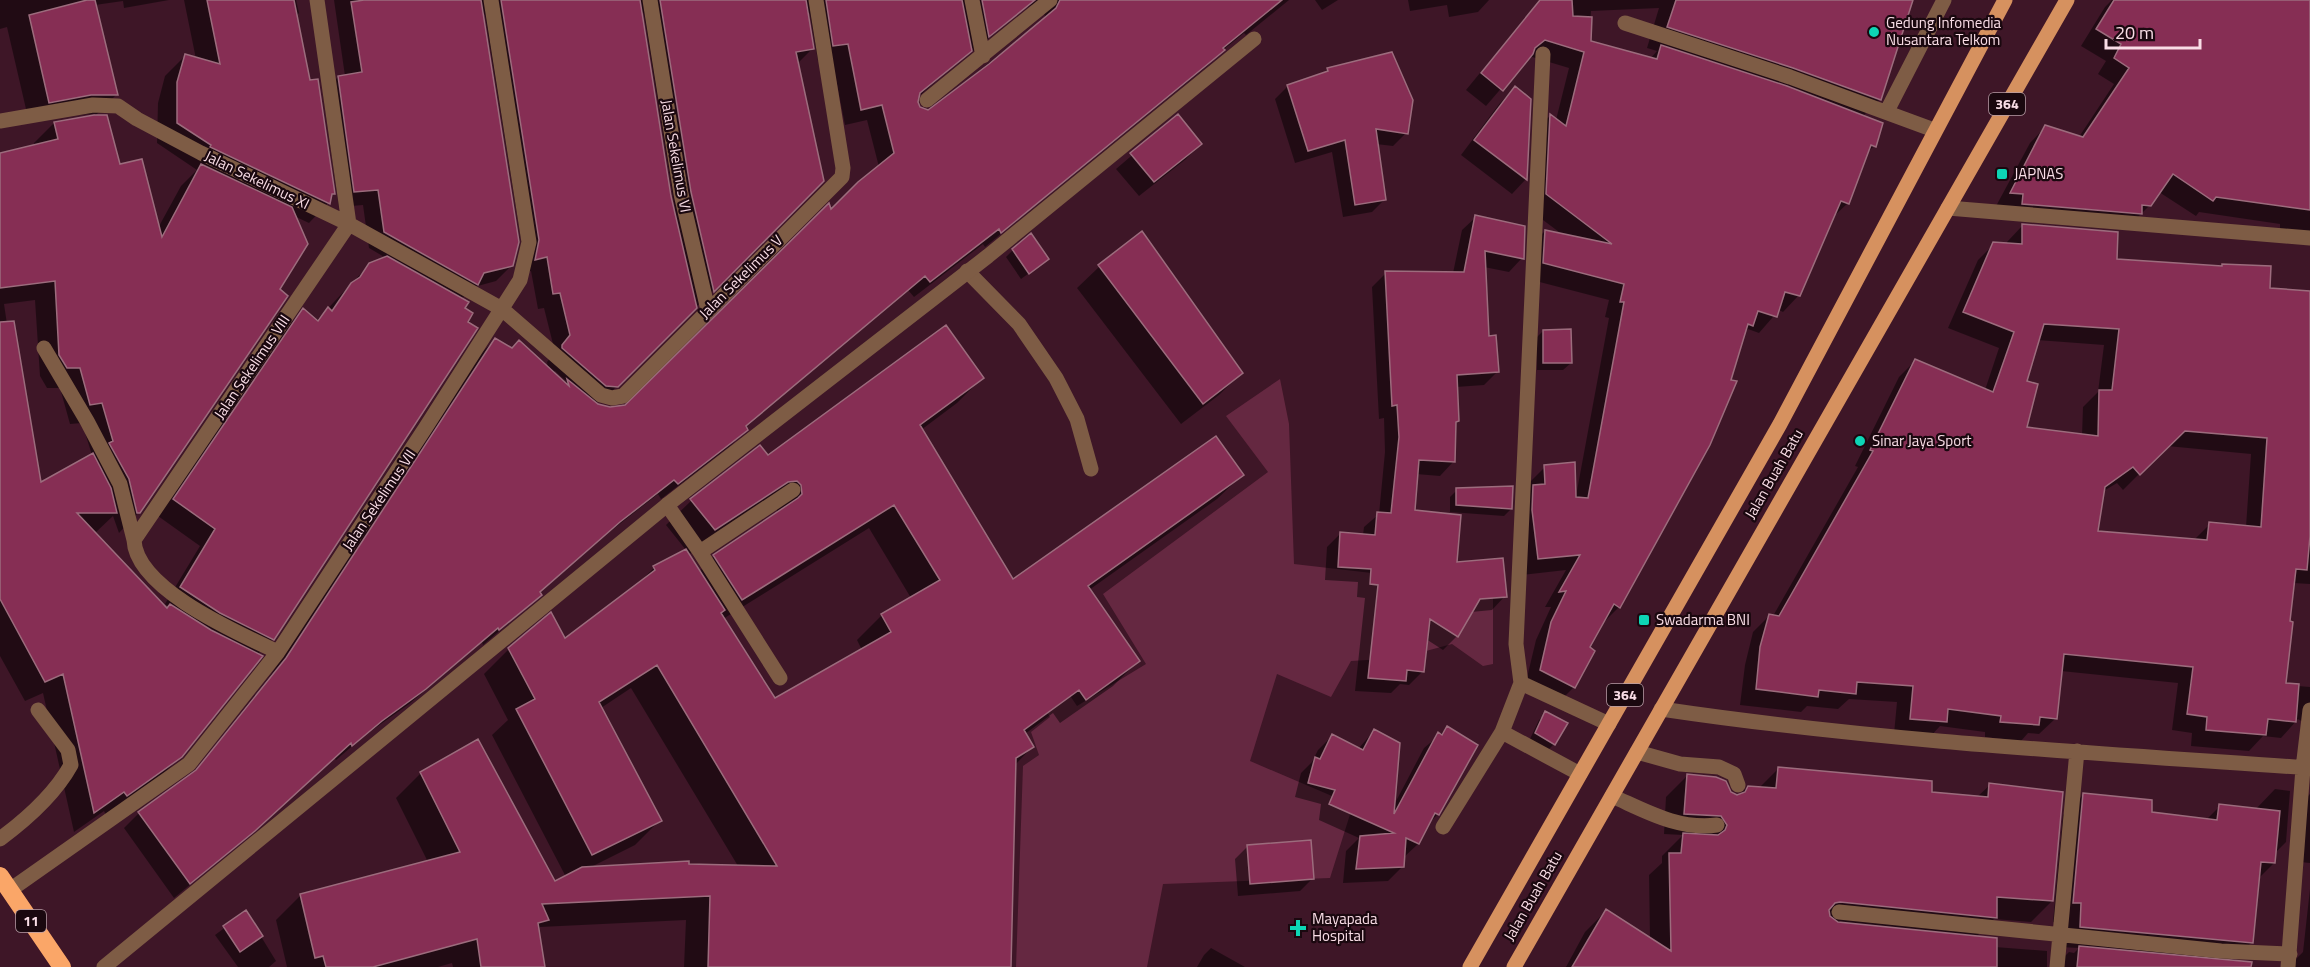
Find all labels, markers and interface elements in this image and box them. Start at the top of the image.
place label: Gedung Infomedia Nusantara Telkom [1886,11,2002,51]
scale bar [2106,12,2200,50]
text: 20 m [2115,19,2154,46]
marker: Gedung Infomedia Nusantara Telkom [1867,25,1881,39]
road number: 364 [1989,93,2025,115]
street label: Jalan Sekelimus VI [655,98,698,214]
street label: Jalan Sekelimus XI [201,144,314,215]
place label: JAPNAS [2014,162,2063,185]
marker: JAPNAS [1995,167,2009,181]
street label: Jalan Sekelimus V [693,229,788,324]
street label: Jalan Sekelimus VIII [208,310,295,424]
street label: Jalan Buah Batu [1739,425,1809,523]
place label: Sinar Jaya Sport [1872,429,1972,452]
marker: Sinar Jaya Sport [1853,434,1867,448]
street label: Jalan Sekelimus VII [336,444,421,555]
place label: Swadarma BNI [1656,608,1750,631]
marker: Swadarma BNI [1637,613,1651,627]
road number: 364 [1607,684,1643,706]
street label: Jalan Buah Batu [1498,847,1568,945]
place label: Mayapada Hospital [1312,907,1378,947]
road number: 11 [16,910,46,932]
marker: Mayapada Hospital [1289,919,1307,937]

